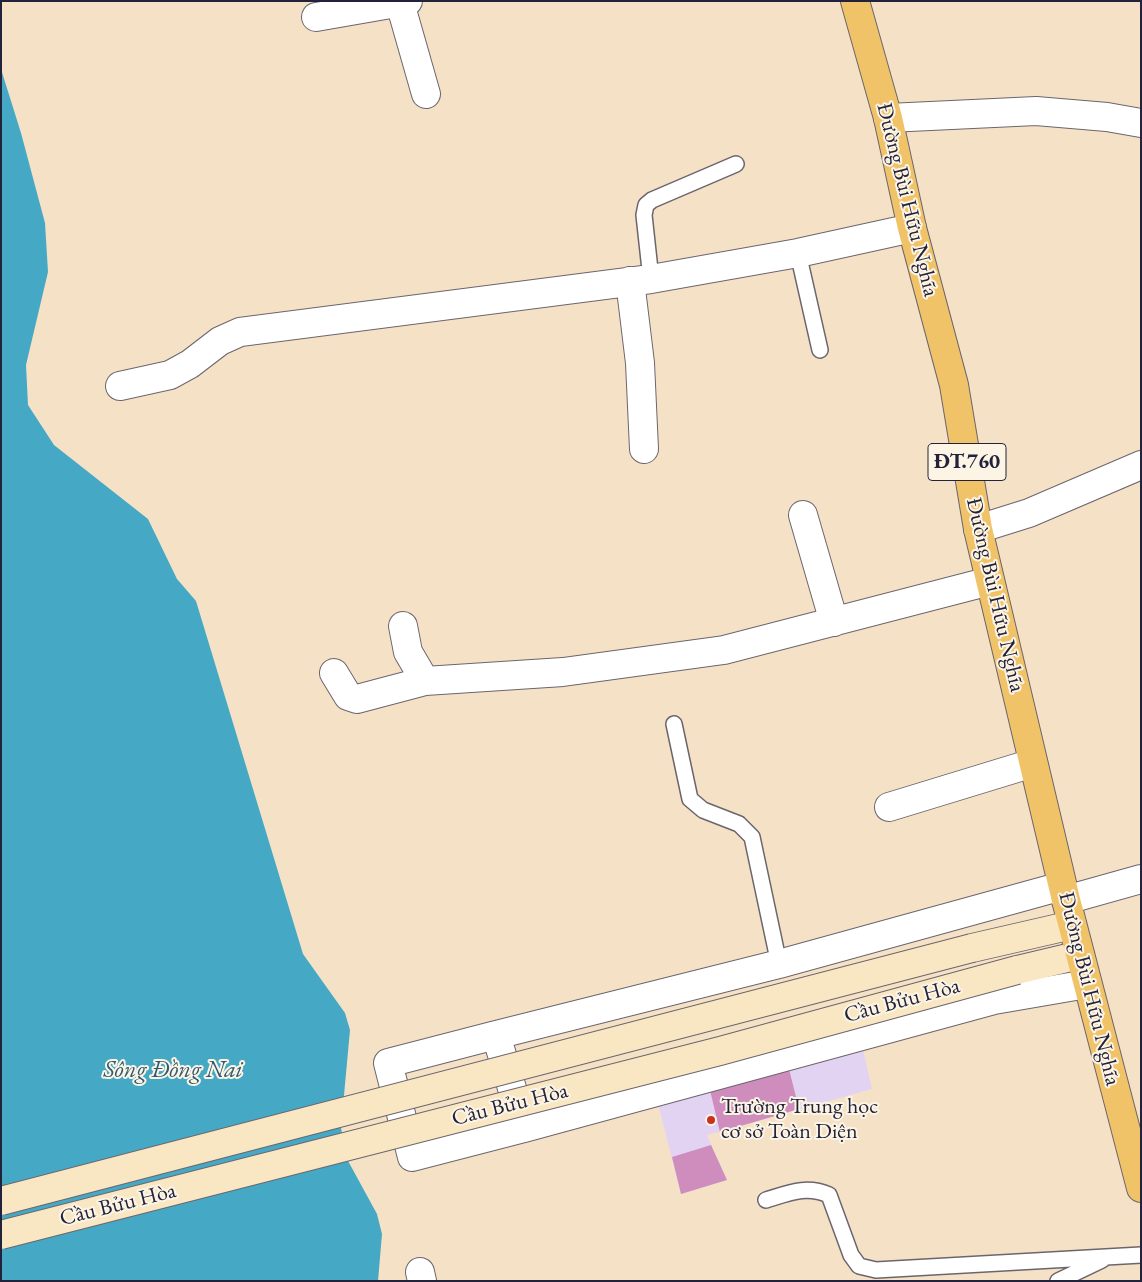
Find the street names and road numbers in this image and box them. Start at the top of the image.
street label: Đường Bùi Hữu Nghĩa [870,100,944,300]
road number: ĐT.760 [928,444,1006,481]
street label: Đường Bùi Hữu Nghĩa [960,495,1030,695]
street label: Đường Bùi Hữu Nghĩa [1052,889,1126,1089]
street label: Cầu Bửu Hòa [841,973,963,1029]
street label: Cầu Bửu Hòa [449,1078,571,1132]
street label: Cầu Bửu Hòa [57,1178,179,1232]

